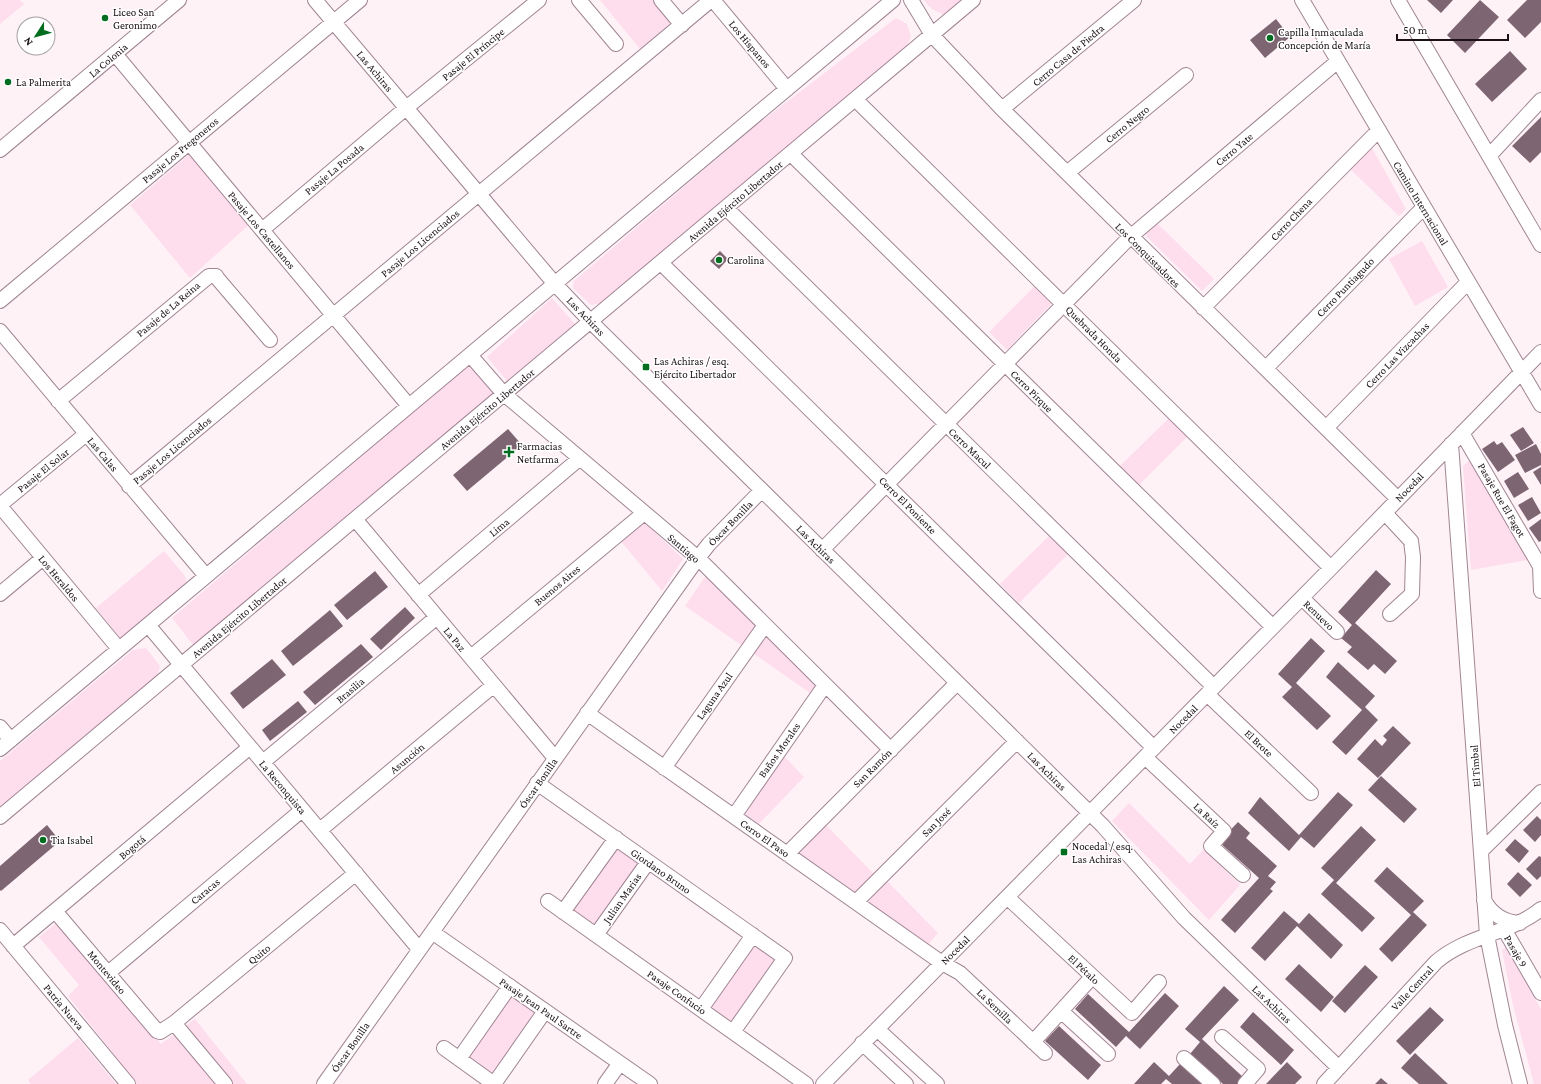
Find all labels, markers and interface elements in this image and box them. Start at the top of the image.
place label: Liceo San Geronimo [113,6,158,31]
marker: Liceo San Geronimo [100,13,110,23]
north arrow [16,16,56,56]
scale bar [1397,16,1508,42]
street label: Los Hispanos [726,18,773,71]
street label: Cerro Casa de Piedra [1030,22,1106,88]
text: 50 m [1403,23,1428,37]
street label: Pasaje El Príncipe [439,25,507,84]
place label: Capilla Inmaculada Concepción de María [1278,26,1371,52]
marker: Capilla Inmaculada Concepción de María [1265,33,1275,43]
text: N [21,35,35,48]
street label: La Colonia [86,40,130,80]
street label: Las Achiras [354,48,396,94]
place label: La Palmerita [16,76,71,88]
marker: La Palmerita [3,77,13,87]
street label: Cerro Negro [1103,102,1152,146]
street label: Pasaje Los Pregoneros [139,115,221,186]
street label: Cerro Yate [1213,130,1255,168]
street label: Pasaje La Posada [302,141,367,198]
street label: Avenida Ejército Libertador [685,158,785,245]
street label: Camino Internacional [1391,159,1451,247]
street label: Pasaje Los Castellanos [225,189,298,272]
street label: Cerro Chena [1268,195,1314,243]
street label: Pasaje Los Licenciados [378,207,462,280]
street label: Los Conquistadores [1112,220,1183,291]
place label: Carolina [727,254,764,266]
marker: Carolina [714,255,724,265]
street label: Cerro Puntiagudo [1314,255,1377,320]
street label: Pasaje de La Reina [134,279,203,340]
street label: Las Achiras [564,294,608,338]
street label: Quebrada Honda [1063,303,1125,365]
street label: Cerro Las Vizcachas [1363,320,1431,390]
place label: Las Achiras / esq. Ejército Libertador [654,355,736,381]
marker: Las Achiras / esq. Ejército Libertador [641,362,651,372]
street label: Avenida Ejército Libertador [437,366,537,453]
street label: Cerro Pirque [1008,367,1056,415]
street label: Pasaje Los Licenciados [130,414,214,487]
street label: Cerro Macul [946,425,994,471]
street label: Las Calas [85,435,121,473]
place label: Farmacias Netfarma [517,440,562,465]
street label: Pasaje El Solar [15,446,72,495]
marker: Farmacias Netfarma [504,447,514,457]
street label: Pasaje Rue El Fagot [1475,461,1528,540]
street label: Nocedal [1392,470,1426,504]
street label: Cerro El Poniente [877,474,939,536]
street label: Óscar Bonilla [705,498,755,548]
street label: Lima [487,515,511,539]
street label: Las Achiras [794,522,838,566]
street label: Santiago [665,531,703,566]
street label: Los Heraldos [36,552,82,604]
street label: Buenos Aires [532,562,582,608]
street label: Avenida Ejército Libertador [189,574,289,661]
street label: Renuevo [1301,598,1337,633]
street label: La Paz [441,625,469,654]
street label: Laguna Azul [693,670,735,722]
street label: Brasilia [334,675,366,705]
street label: Nocedal [1166,702,1200,736]
street label: Baños Morales [756,720,802,780]
street label: El Brote [1242,727,1276,759]
street label: Asunción [387,740,427,776]
street label: El Timbal [1468,744,1482,787]
street label: San Ramón [850,746,894,790]
street label: Las Achiras [1025,749,1069,793]
street label: Óscar Bonilla [516,756,560,810]
street label: La Reconquista [256,758,309,817]
street label: La Raíz [1191,800,1223,830]
street label: San José [919,805,954,840]
street label: Cerro El Paso [738,817,792,860]
street label: Bogotá [116,832,148,862]
place label: Tia Isabel [51,834,93,846]
marker: Tia Isabel [38,835,48,845]
place label: Nocedal / esq. Las Achiras [1072,840,1133,865]
street label: Giordano Bruno [629,846,694,896]
marker: Nocedal / esq. Las Achiras [1059,847,1069,857]
street label: Julian Marias [600,871,644,927]
street label: Caracas [188,875,222,907]
street label: Nocedal [938,933,972,967]
street label: Pasaje 9 [1501,933,1530,970]
street label: Quito [245,941,273,967]
street label: Montevideo [85,948,129,997]
street label: El Pétalo [1066,952,1102,987]
street label: Valle Central [1388,963,1436,1013]
street label: Pasaje Confucio [645,967,709,1018]
street label: Pasaje Jean Paul Sartre [497,975,585,1042]
street label: Patria Nueva [41,982,87,1032]
street label: Las Achiras [1250,982,1294,1026]
street label: La Semilla [975,986,1015,1026]
street label: Óscar Bonilla [328,1020,372,1074]

